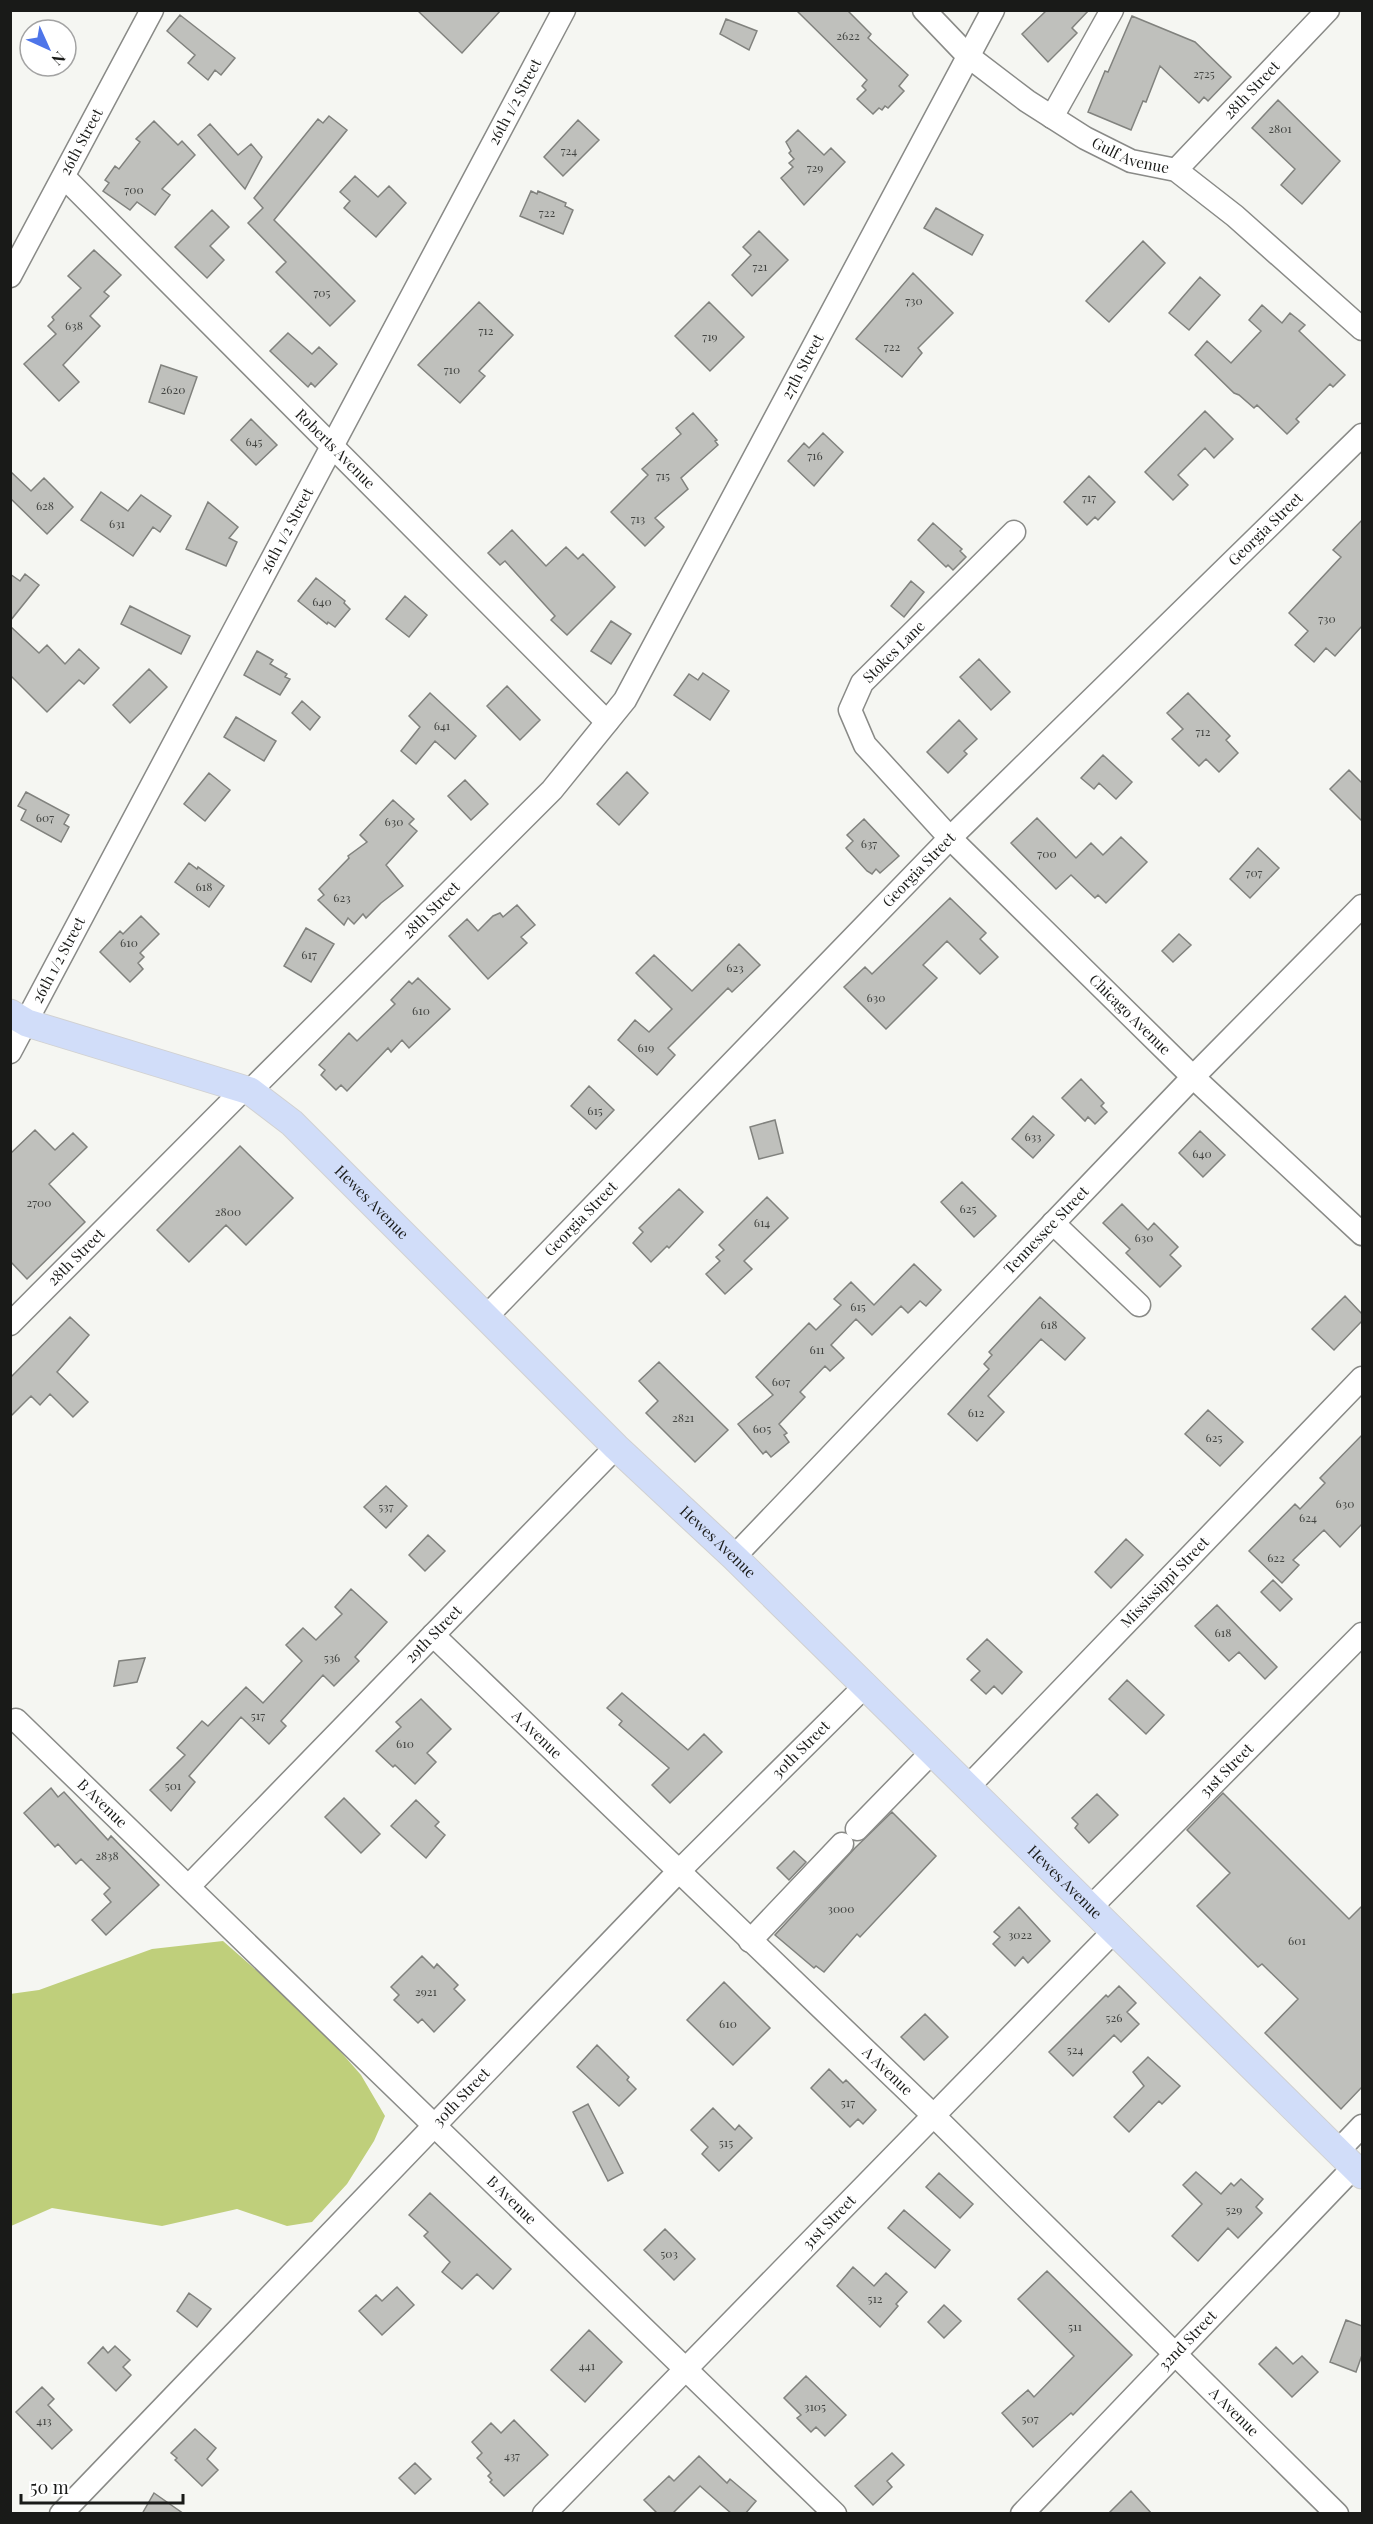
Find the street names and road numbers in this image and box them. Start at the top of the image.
street label: 26th 1/2 Street [483,54,546,148]
street label: 28th Street [1219,56,1284,123]
street label: 26th Street [55,104,107,178]
street label: Gulf Avenue [1089,132,1171,177]
street label: 27th Street [776,329,828,402]
street label: Roberts Avenue [291,404,380,493]
street label: 26th 1/2 Street [255,483,318,577]
street label: Georgia Street [1223,487,1307,570]
street label: Stokes Lane [858,616,929,687]
street label: Georgia Street [878,827,960,911]
street label: 28th Street [398,876,464,942]
street label: 26th 1/2 Street [27,912,89,1006]
street label: Chicago Avenue [1085,969,1176,1059]
street label: Hewes Avenue [331,1160,414,1243]
street label: Georgia Street [539,1176,622,1260]
street label: Tennessee Street [999,1181,1093,1278]
street label: 28th Street [43,1223,109,1290]
street label: Hewes Avenue [676,1501,761,1582]
street label: Mississippi Street [1116,1531,1213,1632]
street label: 29th Street [400,1600,466,1667]
street label: A Avenue [507,1705,567,1763]
street label: 30th Street [767,1715,834,1782]
street label: 31st Street [1195,1738,1258,1801]
street label: B Avenue [74,1774,132,1832]
street label: Hewes Avenue [1024,1840,1107,1923]
street label: A Avenue [858,2041,918,2099]
street label: 30th Street [428,2062,494,2130]
street label: B Avenue [483,2171,541,2228]
street label: 31st Street [798,2190,860,2253]
street label: 32nd Street [1154,2305,1221,2374]
street label: A Avenue [1205,2382,1264,2440]

